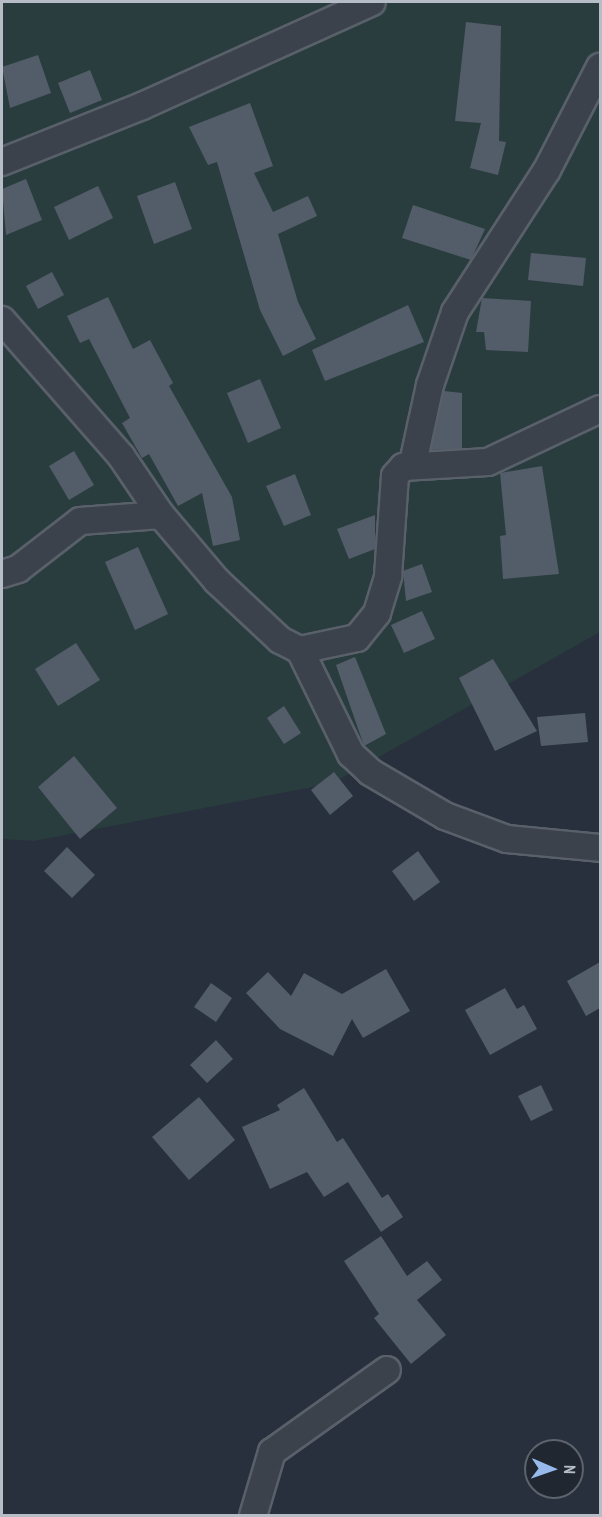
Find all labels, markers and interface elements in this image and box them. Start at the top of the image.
north arrow [524,1439,584,1499]
text: N [560,1465,580,1474]

